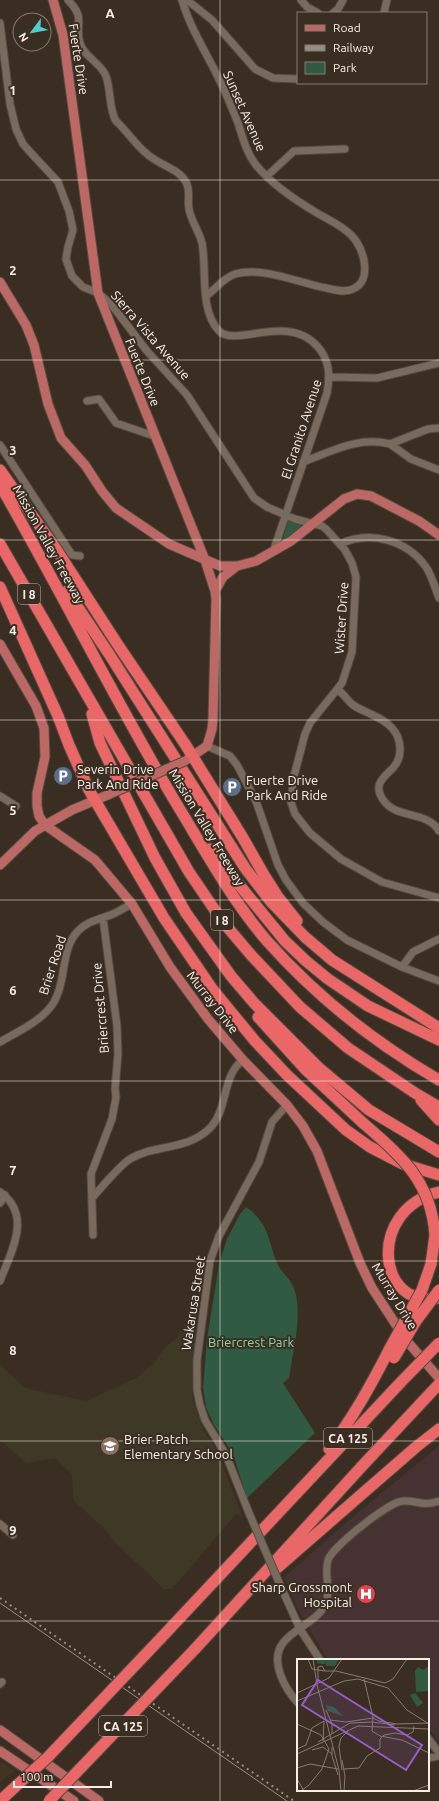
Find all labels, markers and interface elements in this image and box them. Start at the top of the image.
text: A [105,6,115,20]
north arrow [12,12,52,52]
legend [297,12,427,84]
text: Road [333,21,361,34]
street label: Fuerte Drive [66,22,92,96]
text: N [16,31,31,44]
text: Railway [333,41,374,54]
text: Park [333,61,357,74]
street label: Sunset Avenue [221,69,269,153]
text: 1 [9,83,17,97]
text: 2 [9,263,17,277]
street label: Sierra Vista Avenue [109,288,193,382]
street label: Fuerte Drive [123,336,163,408]
street label: El Granito Avenue [278,377,324,481]
text: 3 [9,443,17,457]
street label: Mission Valley Freeway [10,482,88,606]
street label: Wister Drive [332,582,350,654]
road number: I 8 [18,584,40,604]
text: 4 [9,623,17,637]
place label: Severin Drive Park And Ride [77,762,158,791]
parking icon: Severin Drive Park And Ride [52,765,74,787]
street label: Mission Valley Freeway [167,766,247,888]
place label: Fuerte Drive Park And Ride [246,773,327,802]
parking icon: Fuerte Drive Park And Ride [221,776,243,798]
text: 5 [9,803,17,817]
road number: I 8 [211,910,233,930]
street label: Brier Road [36,934,68,996]
street label: Briercrest Drive [89,962,111,1054]
street label: Murray Drive [184,968,242,1036]
text: 6 [9,983,17,997]
text: 7 [9,1163,17,1177]
street label: Wakarusa Street [179,1255,207,1351]
street label: Murray Drive [370,1260,420,1332]
park label: Briercrest Park [208,1335,294,1349]
text: 8 [9,1343,17,1357]
road number: CA 125 [324,1428,372,1448]
place label: Brier Patch Elementary School [124,1432,233,1461]
school or university icon: Brier Patch Elementary School [99,1435,121,1457]
text: 9 [9,1523,17,1537]
place label: Sharp Grossmont Hospital [252,1580,353,1609]
hospital icon: Sharp Grossmont Hospital [355,1583,377,1605]
inset map [297,1659,429,1791]
road number: CA 125 [99,1716,147,1736]
scale bar [14,1763,111,1789]
text: 100 m [20,1770,53,1783]

